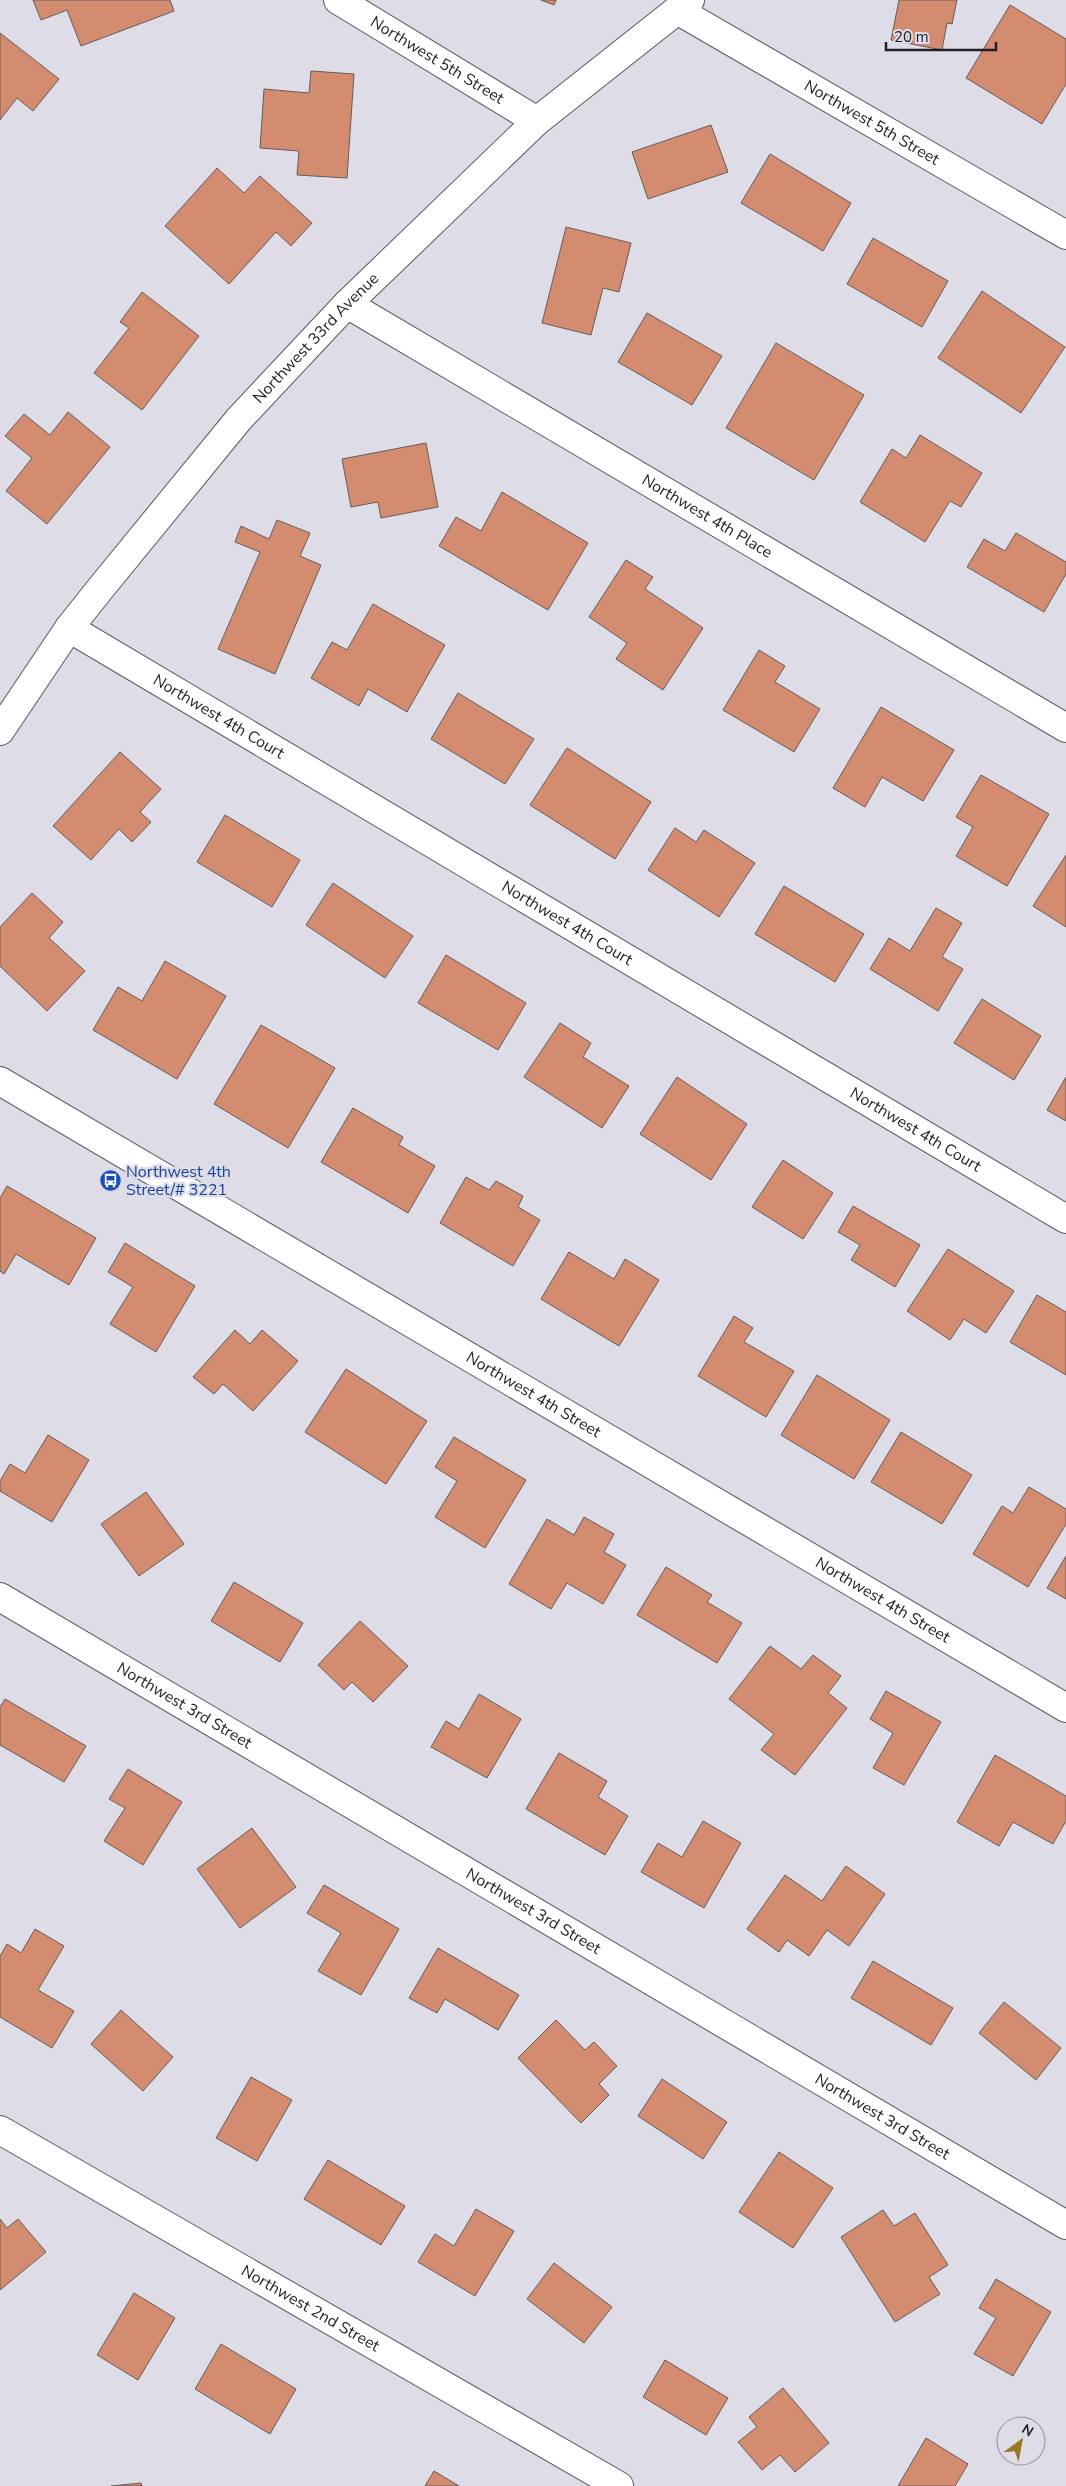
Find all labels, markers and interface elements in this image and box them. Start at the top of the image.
street label: Northwest 5th Street [366,11,508,110]
scale bar [886,20,996,52]
text: 20 m [894,27,929,47]
street label: Northwest 5th Street [800,75,944,171]
street label: Northwest 33rd Avenue [248,268,384,408]
street label: Northwest 4th Place [638,469,777,563]
street label: Northwest 4th Court [149,669,289,764]
street label: Northwest 4th Court [497,876,637,971]
street label: Northwest 4th Court [846,1082,986,1177]
place label: Northwest 4th Street/# 3221 [126,1161,231,1201]
bus stop icon: Northwest 4th Street/# 3221 [98,1169,122,1193]
street label: Northwest 4th Street [462,1347,605,1443]
street label: Northwest 4th Street [811,1552,954,1649]
street label: Northwest 3rd Street [113,1657,256,1754]
street label: Northwest 3rd Street [462,1863,605,1960]
street label: Northwest 3rd Street [811,2068,954,2165]
street label: Northwest 2nd Street [237,2260,384,2357]
north arrow [996,2416,1046,2466]
text: N [1018,2420,1037,2441]

